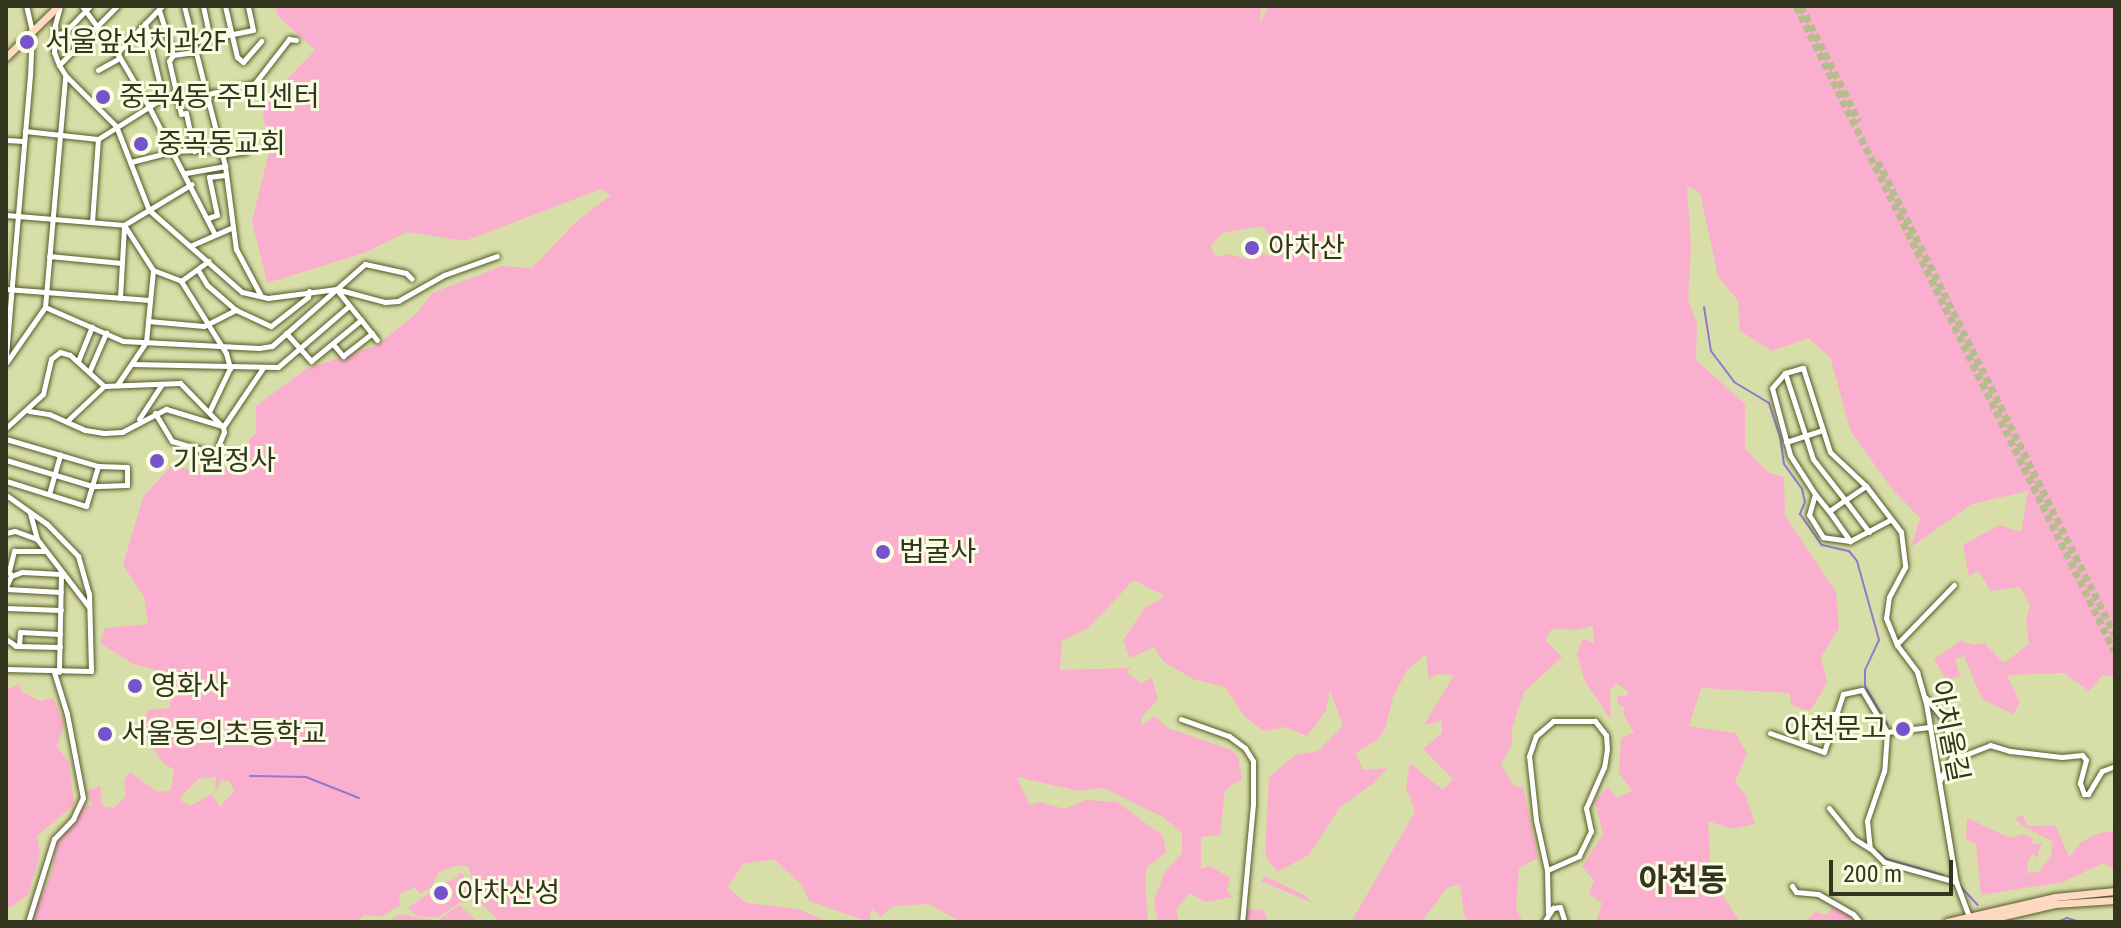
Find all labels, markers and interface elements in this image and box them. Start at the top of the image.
place label: 서울앞선치과2F [45,25,227,59]
marker: 서울앞선치과2F [16,31,38,53]
place label: 중곡4동 주민센터 [119,80,320,114]
marker: 중곡4동 주민센터 [94,88,112,106]
place label: 중곡동교회 [157,127,286,161]
marker: 중곡동교회 [132,135,150,153]
place label: 아차산 [1268,231,1345,265]
marker: 아차산 [1243,239,1261,257]
place label: 기원정사 [173,444,276,478]
marker: 기원정사 [148,452,166,470]
place label: 법굴사 [899,535,976,569]
marker: 법굴사 [874,543,892,561]
place label: 영화사 [151,669,228,703]
marker: 영화사 [126,677,144,695]
street label: 아치울길 [1923,677,1975,785]
place label: 아천문고 [1784,712,1887,746]
place label: 서울동의초등학교 [121,717,327,751]
marker: 아천문고 [1894,720,1912,738]
marker: 서울동의초등학교 [96,725,114,743]
scale bar [1833,844,1957,894]
text: 200 m [1843,860,1902,888]
district label: 아천동 [1639,861,1727,899]
place label: 아차산성 [457,876,560,910]
marker: 아차산성 [432,884,450,902]

